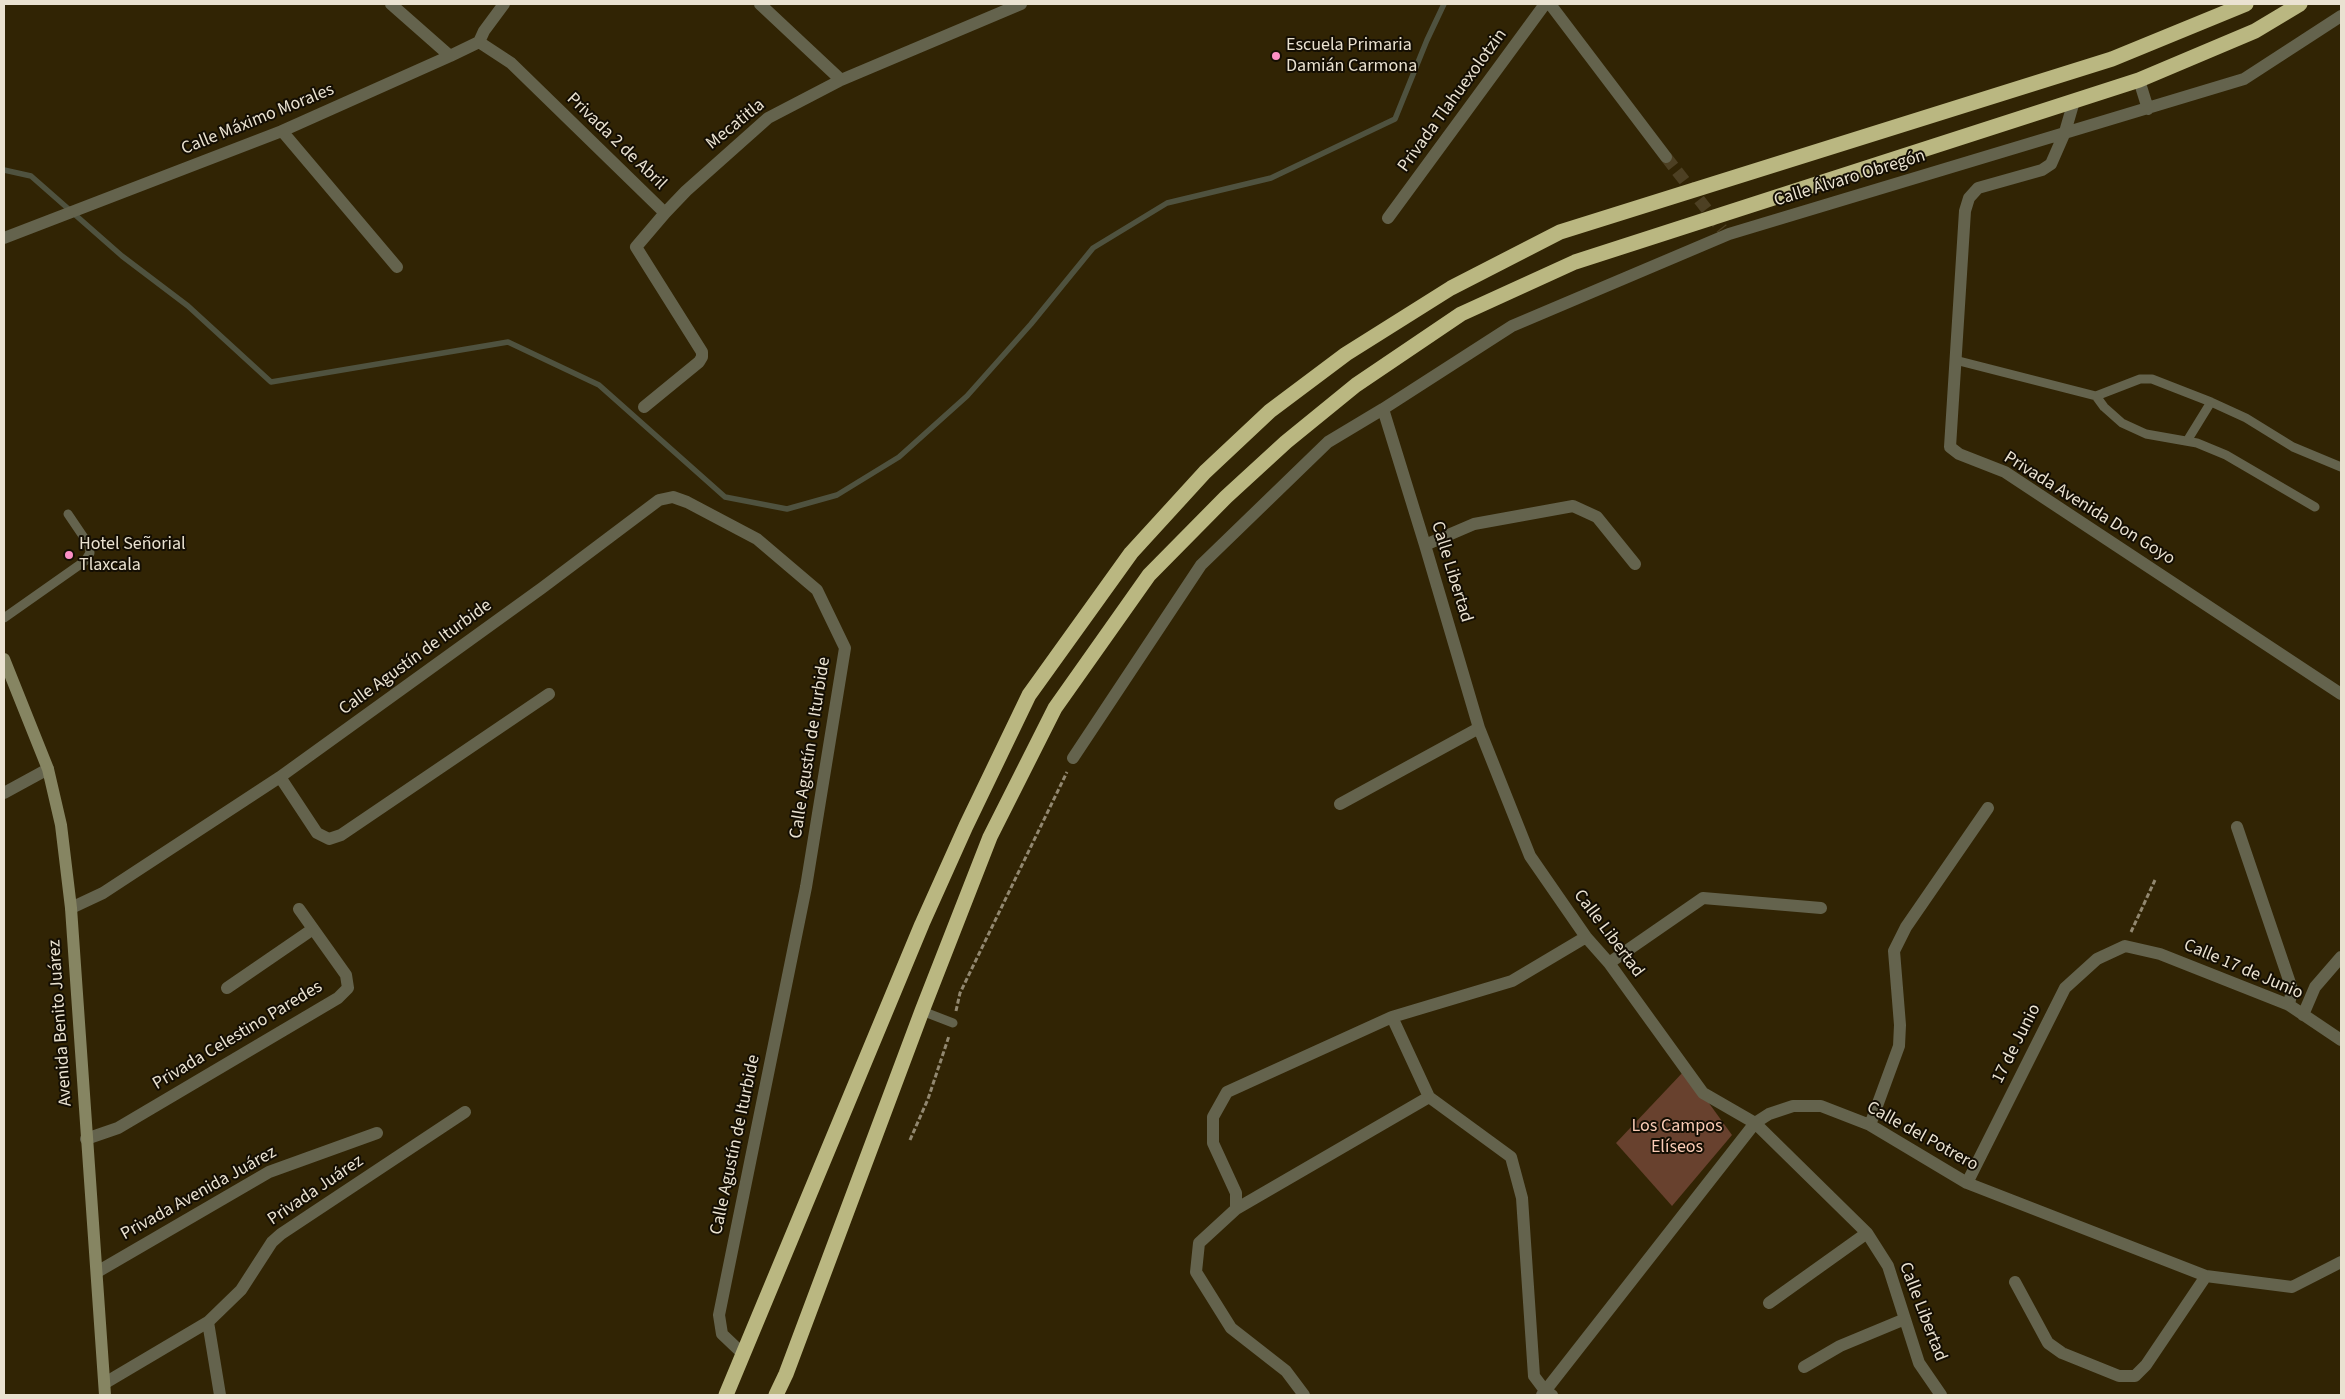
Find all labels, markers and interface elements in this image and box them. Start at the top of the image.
street label: Privada Tlahuexolotzin [1394,25,1512,177]
place label: Escuela Primaria Damián Carmona [1286,35,1417,78]
marker: Escuela Primaria Damián Carmona [1270,50,1282,62]
street label: Calle Máximo Morales [179,80,337,160]
street label: Privada 2 de Abril [561,89,671,195]
street label: Mecatitla [702,95,770,155]
street label: Calle Álvaro Obregón [1772,146,1928,212]
street label: Privada Avenida Don Goyo [1999,447,2179,571]
street label: Calle Libertad [1425,519,1477,625]
place label: Hotel Señorial Tlaxcala [79,534,186,576]
marker: Hotel Señorial Tlaxcala [63,549,75,561]
street label: Calle Agustín de Iturbide [335,595,497,721]
street label: Calle Agustín de Iturbide [786,656,836,840]
street label: Calle Libertad [1568,886,1648,982]
street label: Calle 17 de Junio [2180,935,2306,1005]
street label: Avenida Benito Juárez [44,939,78,1107]
street label: Privada Celestino Paredes [149,977,327,1095]
street label: 17 de Junio [1988,1001,2046,1087]
street label: Calle Agustín de Iturbide [706,1053,766,1237]
street label: Calle del Potrero [1862,1097,1982,1177]
park label: Los Campos Elíseos [1632,1116,1722,1158]
street label: Privada Avenida Juárez [117,1142,281,1246]
street label: Privada Juárez [264,1151,368,1231]
street label: Calle Libertad [1893,1260,1951,1364]

